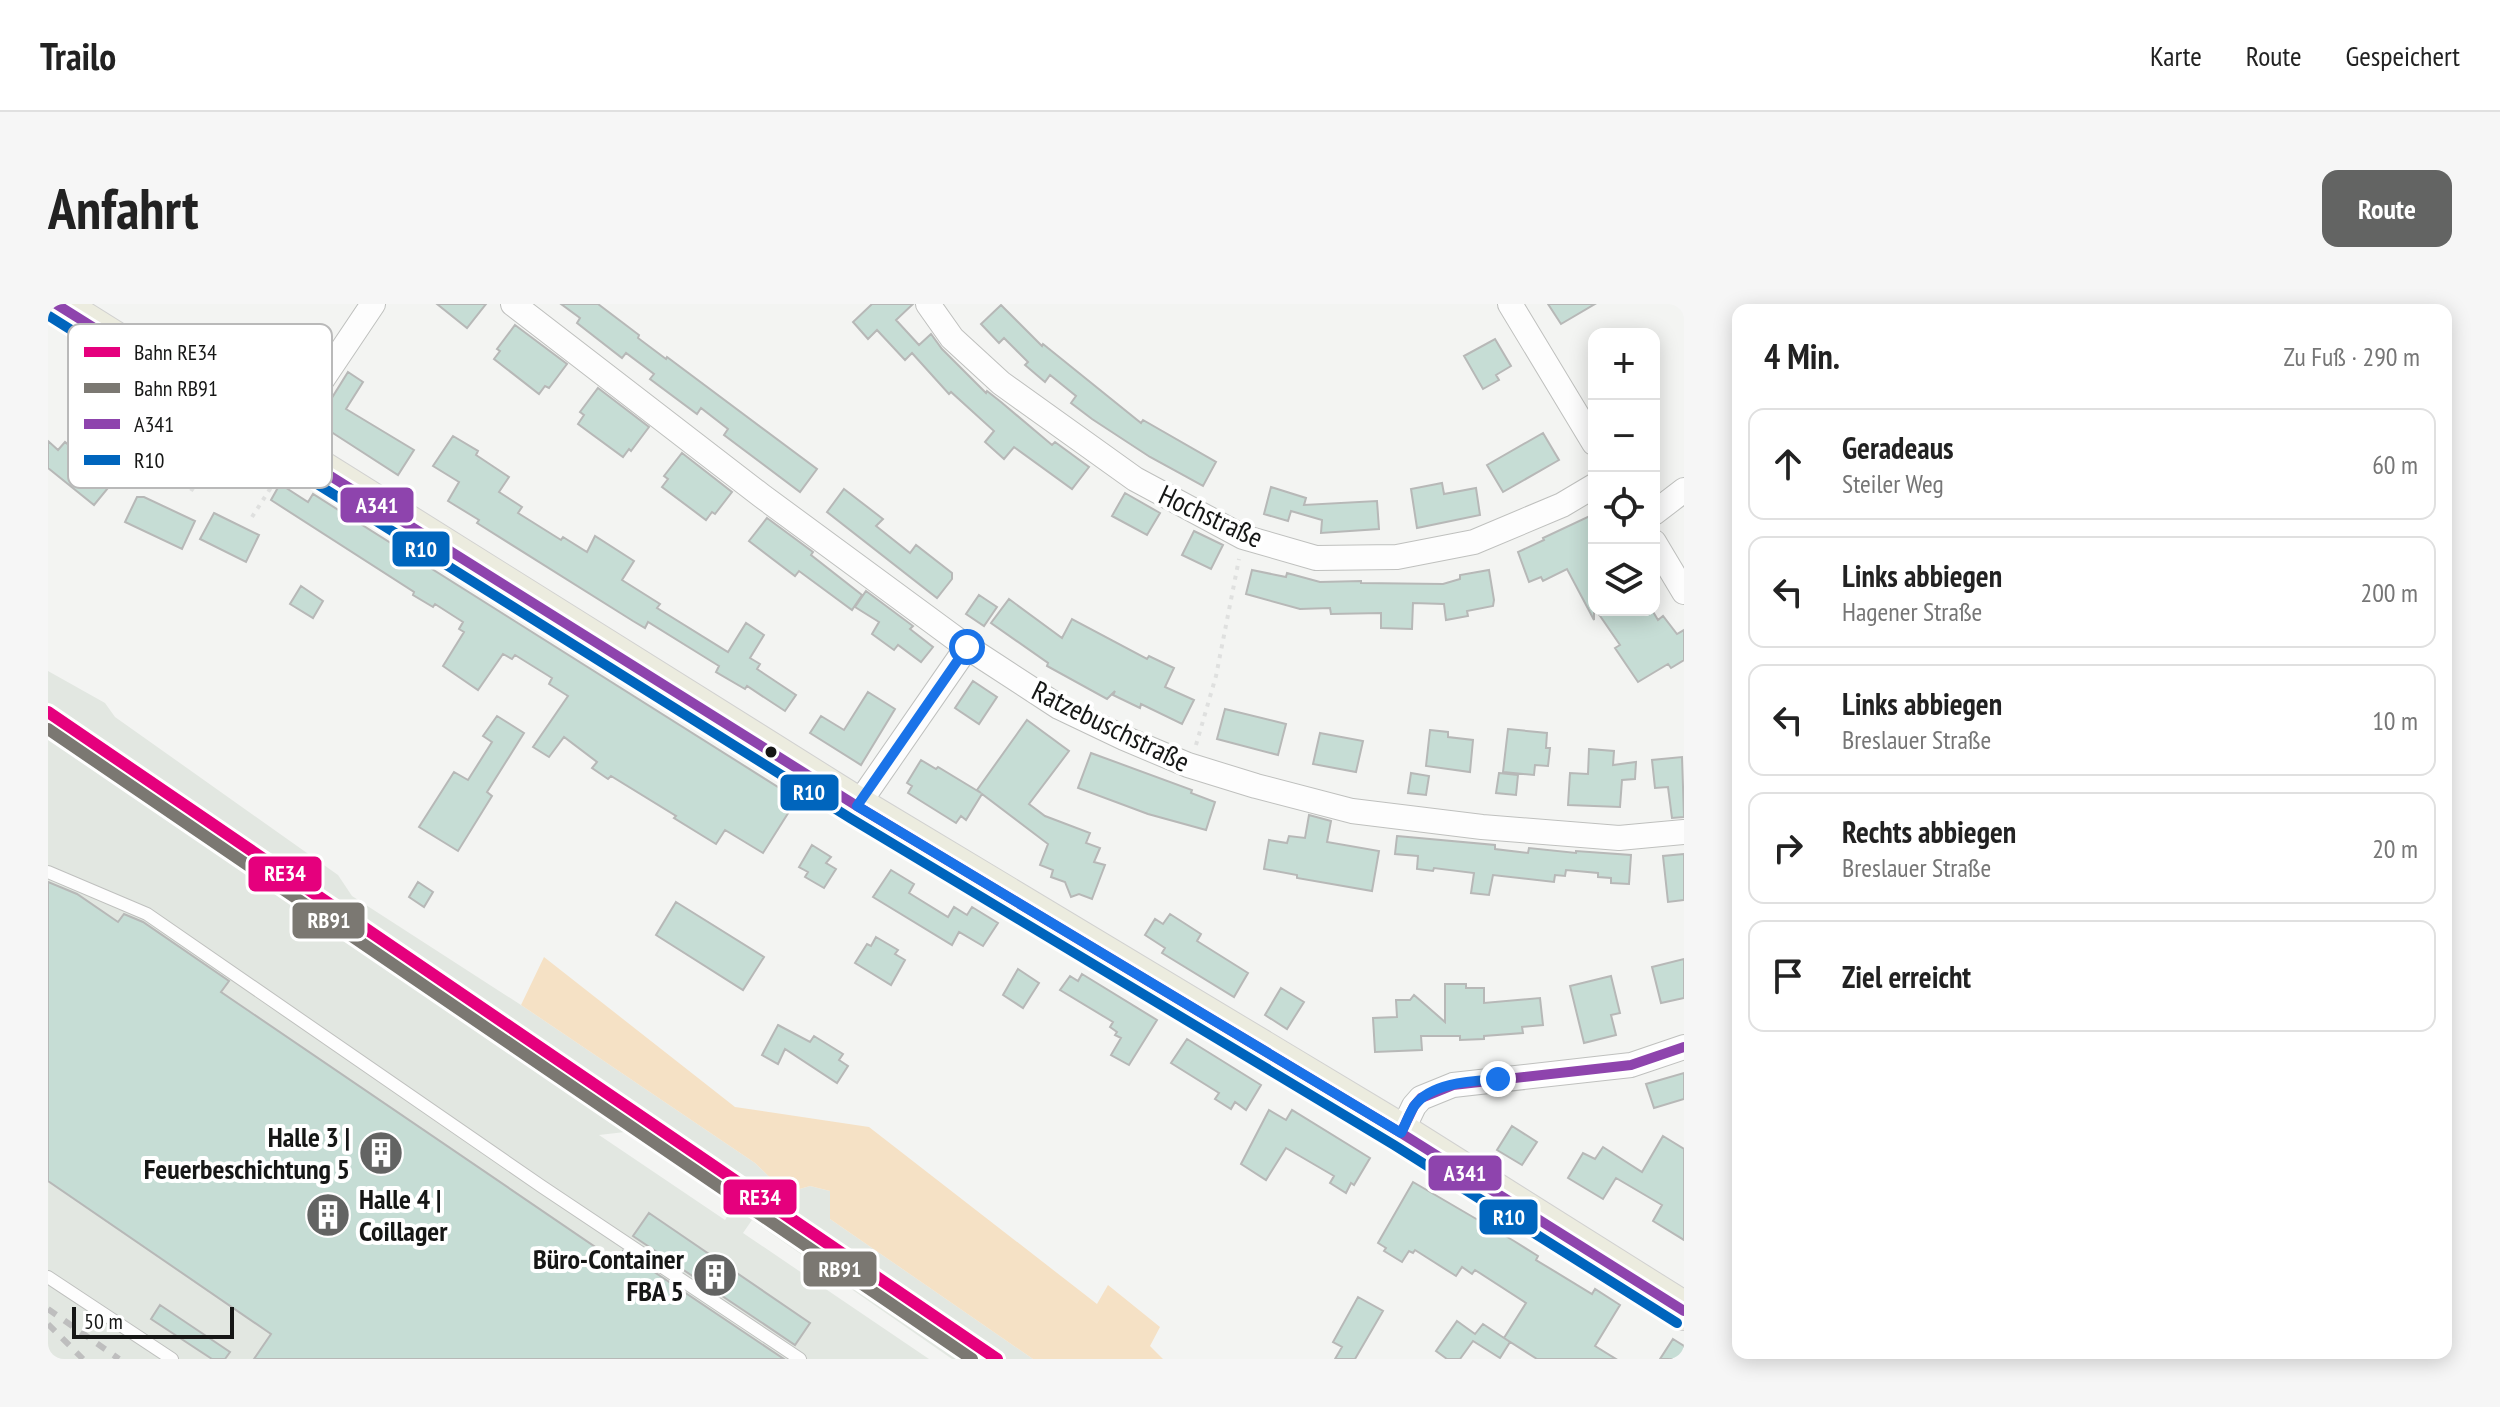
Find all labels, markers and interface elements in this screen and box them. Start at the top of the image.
text: Trailo [40,31,116,80]
text: Karte [2150,37,2202,74]
text: Route [2246,37,2301,74]
text: Gespeichert [2345,37,2460,74]
button: Route [2322,170,2452,247]
text: Anfahrt [48,172,199,244]
legend [68,324,332,488]
map controls [1588,328,1660,616]
button: + [1588,328,1660,400]
text: 4 Min. [1764,334,1840,378]
text: Bahn RE34 [134,338,217,366]
text: Zu Fuß · 290 m [2283,340,2420,373]
text: Bahn RB91 [134,374,218,402]
button: − [1588,400,1660,472]
text: A341 [134,410,174,438]
text: Geradeaus [1842,428,1954,467]
icon: ahead [1766,442,1810,486]
text: R10 [134,446,164,474]
text: 60 m [2372,448,2418,481]
text: Steiler Weg [1842,467,1944,500]
button: locate [1588,472,1660,544]
street label: Hochstraße [1153,475,1269,556]
line badge: A341 [339,486,415,524]
text: A341 [355,491,398,519]
line badge: R10 [391,530,451,568]
text: R10 [405,535,437,563]
button: layers [1588,544,1660,616]
text: Links abbiegen [1842,556,2002,595]
icon: left [1766,570,1810,614]
text: 200 m [2360,576,2418,609]
text: Hagener Straße [1842,595,1982,628]
route start [949,629,985,665]
street label: Ratzebuschstraße [1026,671,1196,780]
text: Links abbiegen [1842,684,2002,723]
icon: left [1766,698,1810,742]
text: 10 m [2372,704,2418,737]
text: Breslauer Straße [1842,723,1991,756]
unlabelled marker [763,744,779,760]
line badge: R10 [779,773,840,812]
text: R10 [793,778,825,806]
text: Rechts abbiegen [1842,812,2016,851]
icon: right [1766,826,1810,870]
text: 20 m [2372,832,2418,865]
text: Breslauer Straße [1842,851,1991,884]
line badge: RE34 [247,855,323,893]
text: RE34 [264,859,306,887]
line badge: RB91 [291,901,366,940]
text: RB91 [308,906,350,934]
icon: arrive [1766,954,1810,998]
text: Ziel erreicht [1842,957,1971,996]
route end [1480,1061,1516,1097]
place label: Halle 3 | Feuerbeschichtung 5 [144,1118,350,1187]
building icon: Halle 3 | Feuerbeschichtung 5 [357,1129,405,1177]
line badge: A341 [1427,1154,1503,1192]
text: A341 [1443,1159,1486,1187]
line badge: RE34 [722,1178,798,1216]
place label: Halle 4 | Coillager [359,1180,448,1249]
text: RE34 [739,1183,781,1211]
building icon: Halle 4 | Coillager [304,1191,352,1239]
line badge: R10 [1478,1198,1539,1236]
text: R10 [1493,1203,1525,1231]
place label: Büro-Container FBA 5 [533,1240,685,1309]
line badge: RB91 [802,1250,878,1288]
building icon: Büro-Container FBA 5 [691,1251,739,1299]
text: RB91 [819,1255,861,1283]
scale bar [72,1303,234,1339]
text: 50 m [84,1307,123,1335]

